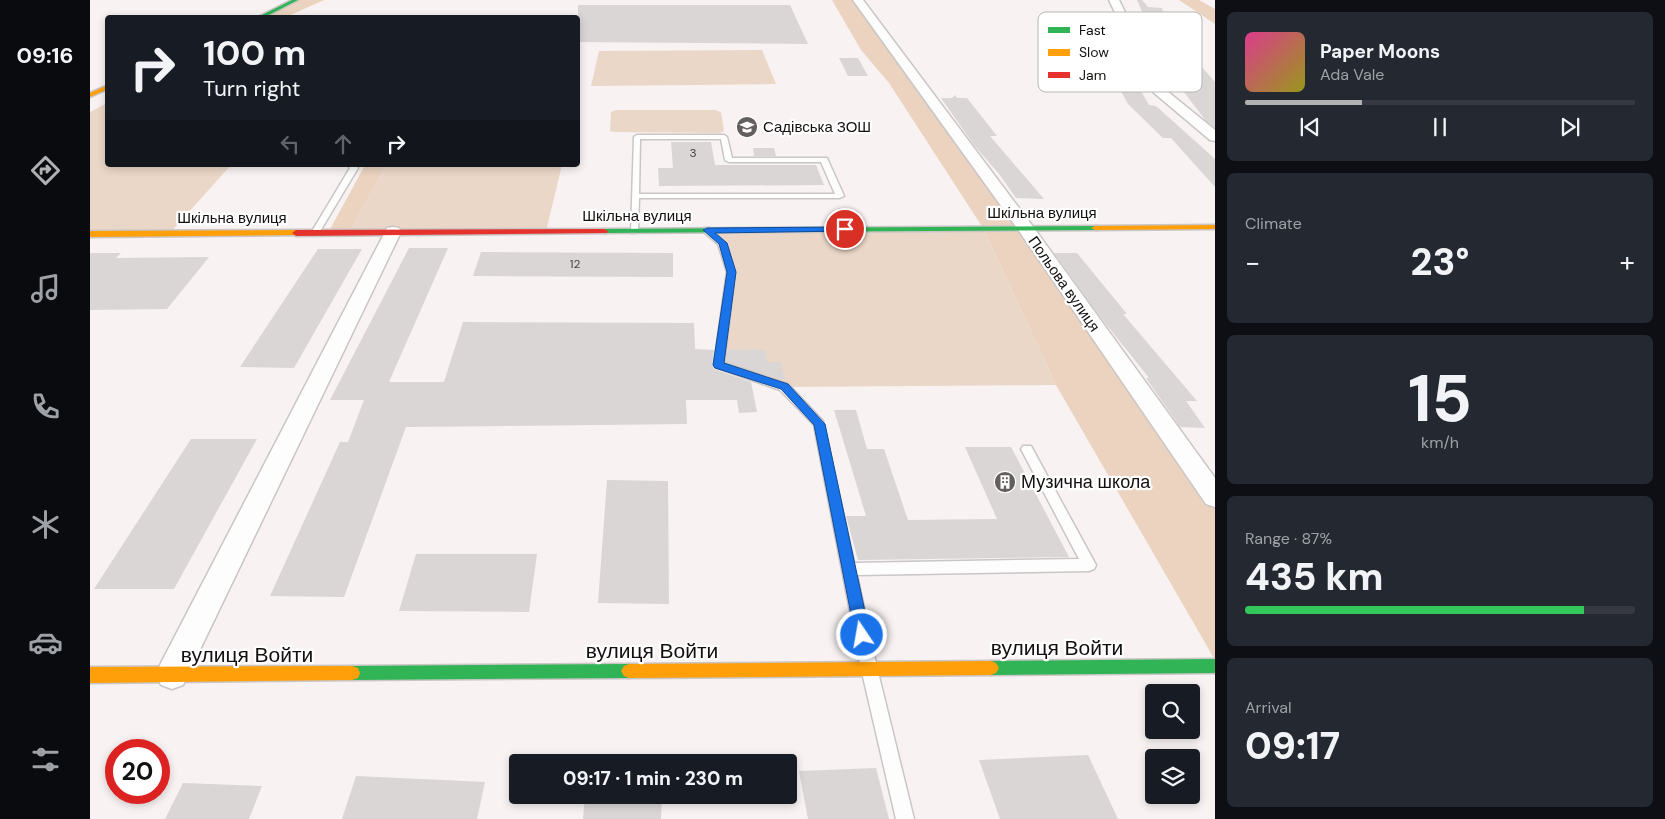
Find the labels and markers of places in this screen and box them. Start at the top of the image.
school or university icon: Садівська ЗОШ [735,115,759,139]
place label: Садівська ЗОШ [763,117,871,137]
pin [824,208,866,250]
building icon: Музична школа [993,470,1017,494]
place label: Музична школа [1021,470,1151,494]

